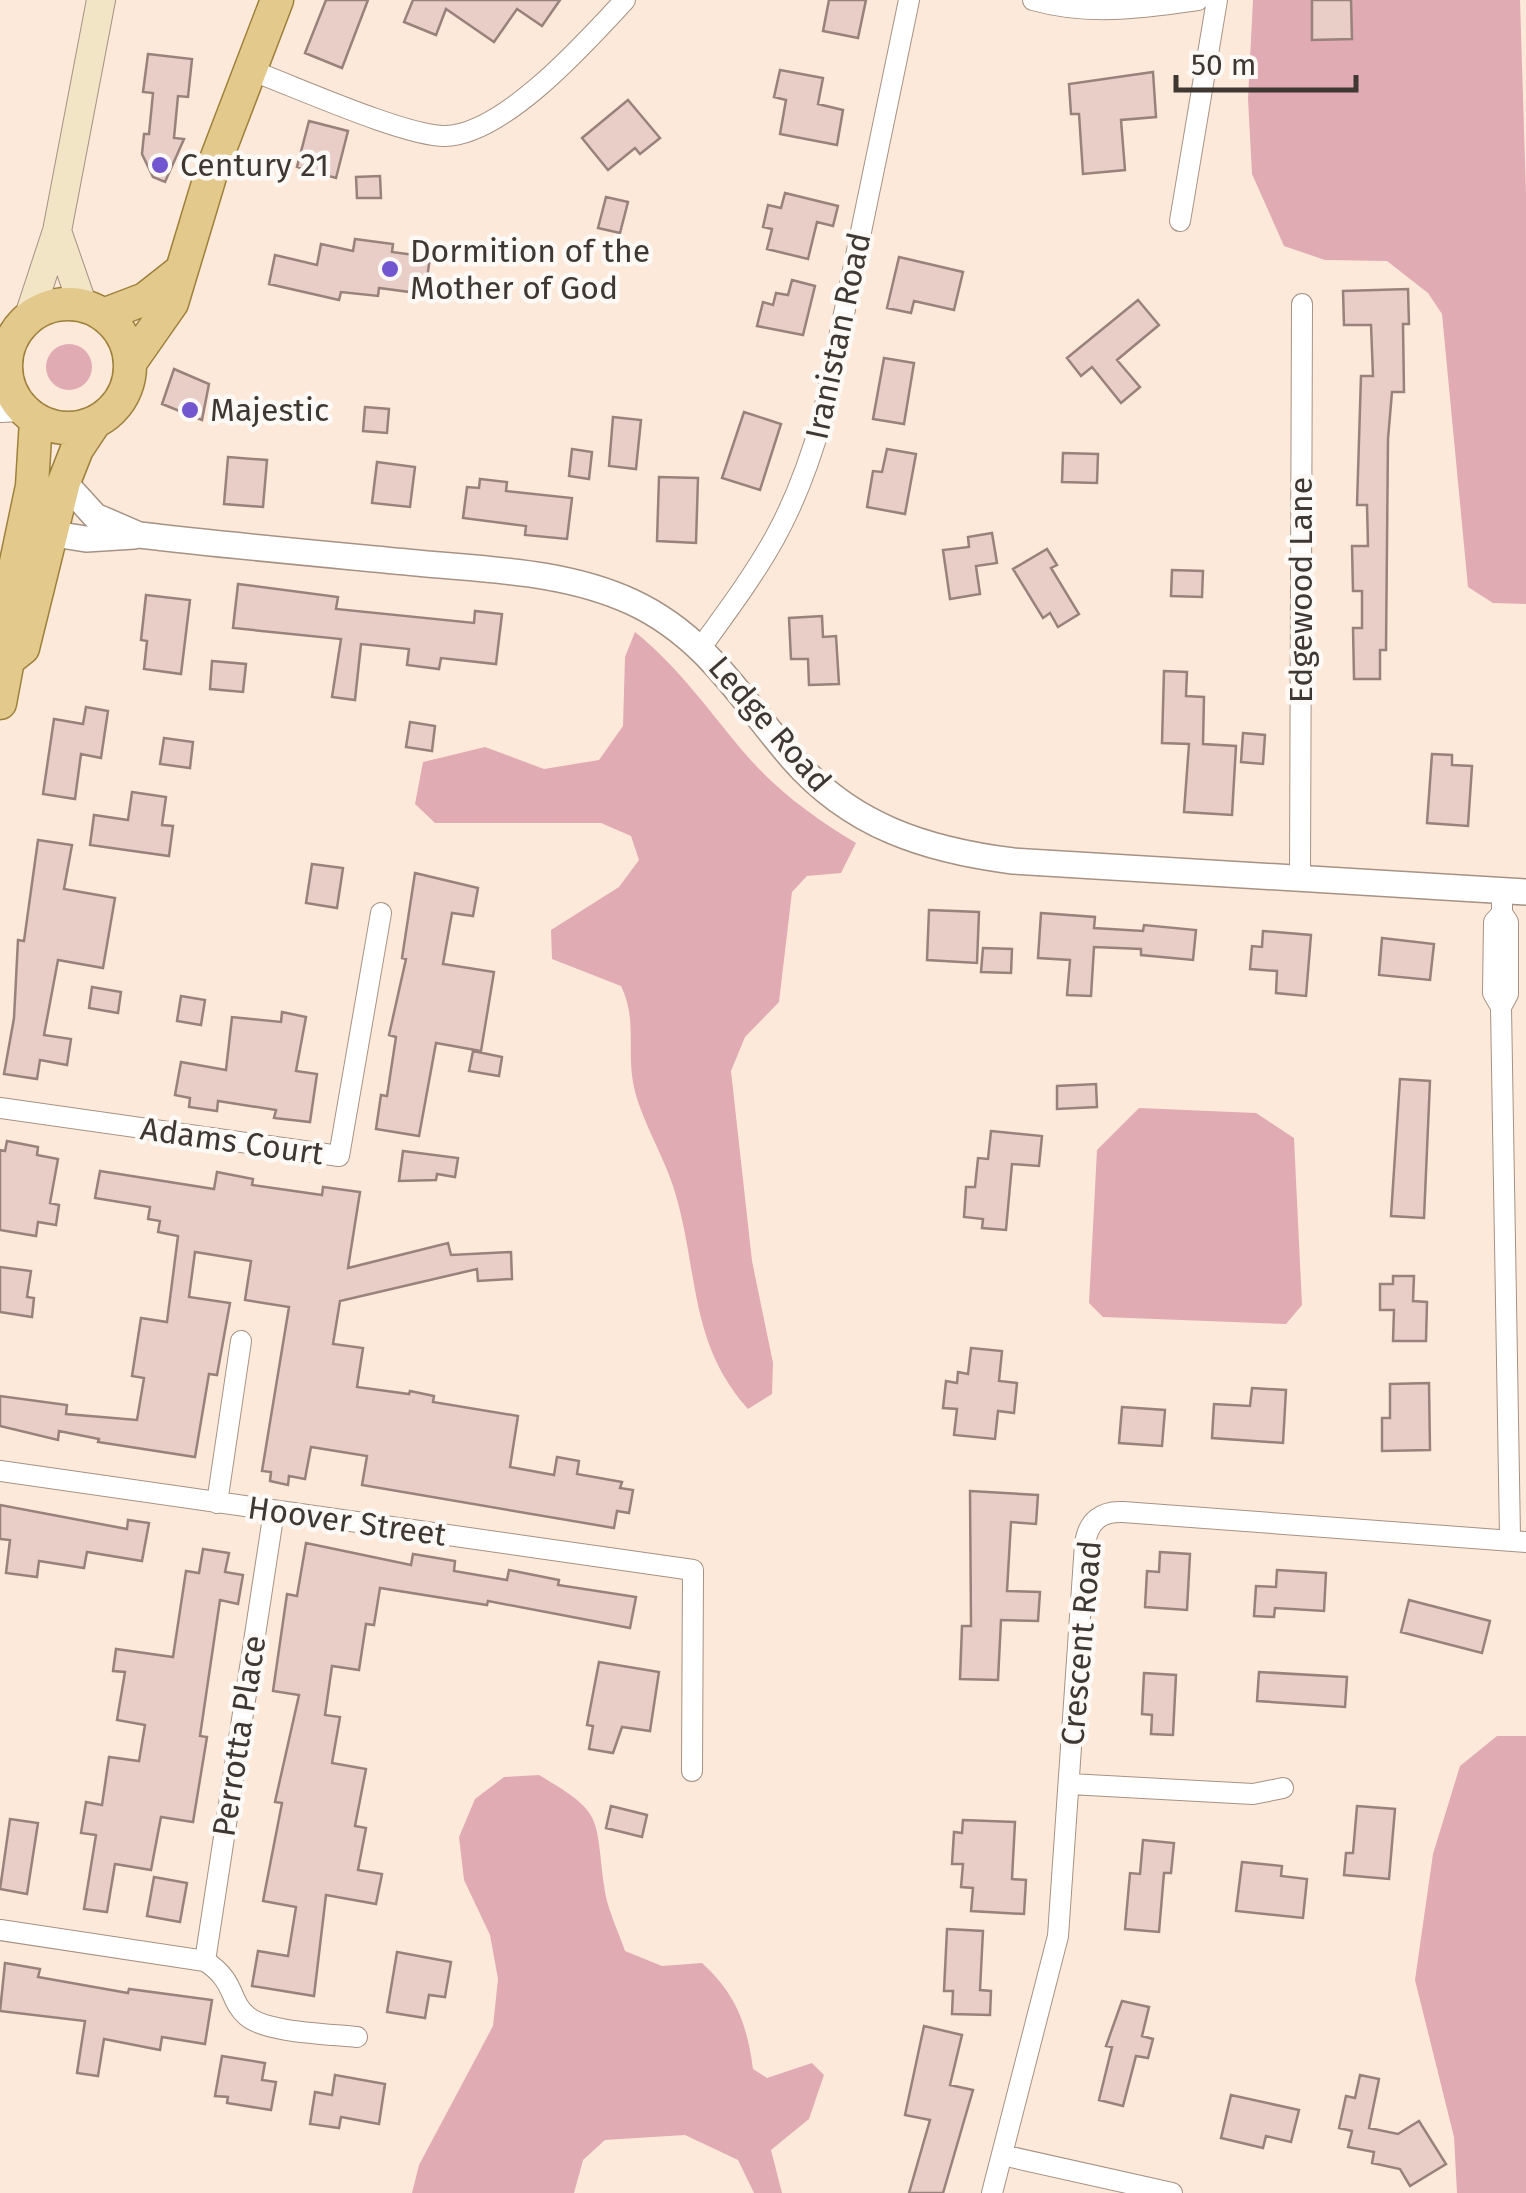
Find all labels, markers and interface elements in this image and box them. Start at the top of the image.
scale bar [1176,30,1356,92]
text: 50 m [1191,47,1256,83]
place label: Century 21 [180,146,329,184]
marker: Century 21 [149,154,171,176]
street label: Iranistan Road [798,229,878,443]
place label: Dormition of the Mother of God [410,232,650,307]
marker: Dormition of the Mother of God [379,258,401,280]
place label: Majestic [210,391,329,429]
marker: Majestic [179,399,201,421]
street label: Edgewood Lane [1282,477,1320,703]
street label: Ledge Road [701,648,839,800]
street label: Adams Court [138,1109,326,1173]
street label: Hoover Street [245,1488,449,1554]
street label: Crescent Road [1053,1539,1109,1747]
street label: Perrotta Place [204,1633,274,1839]

